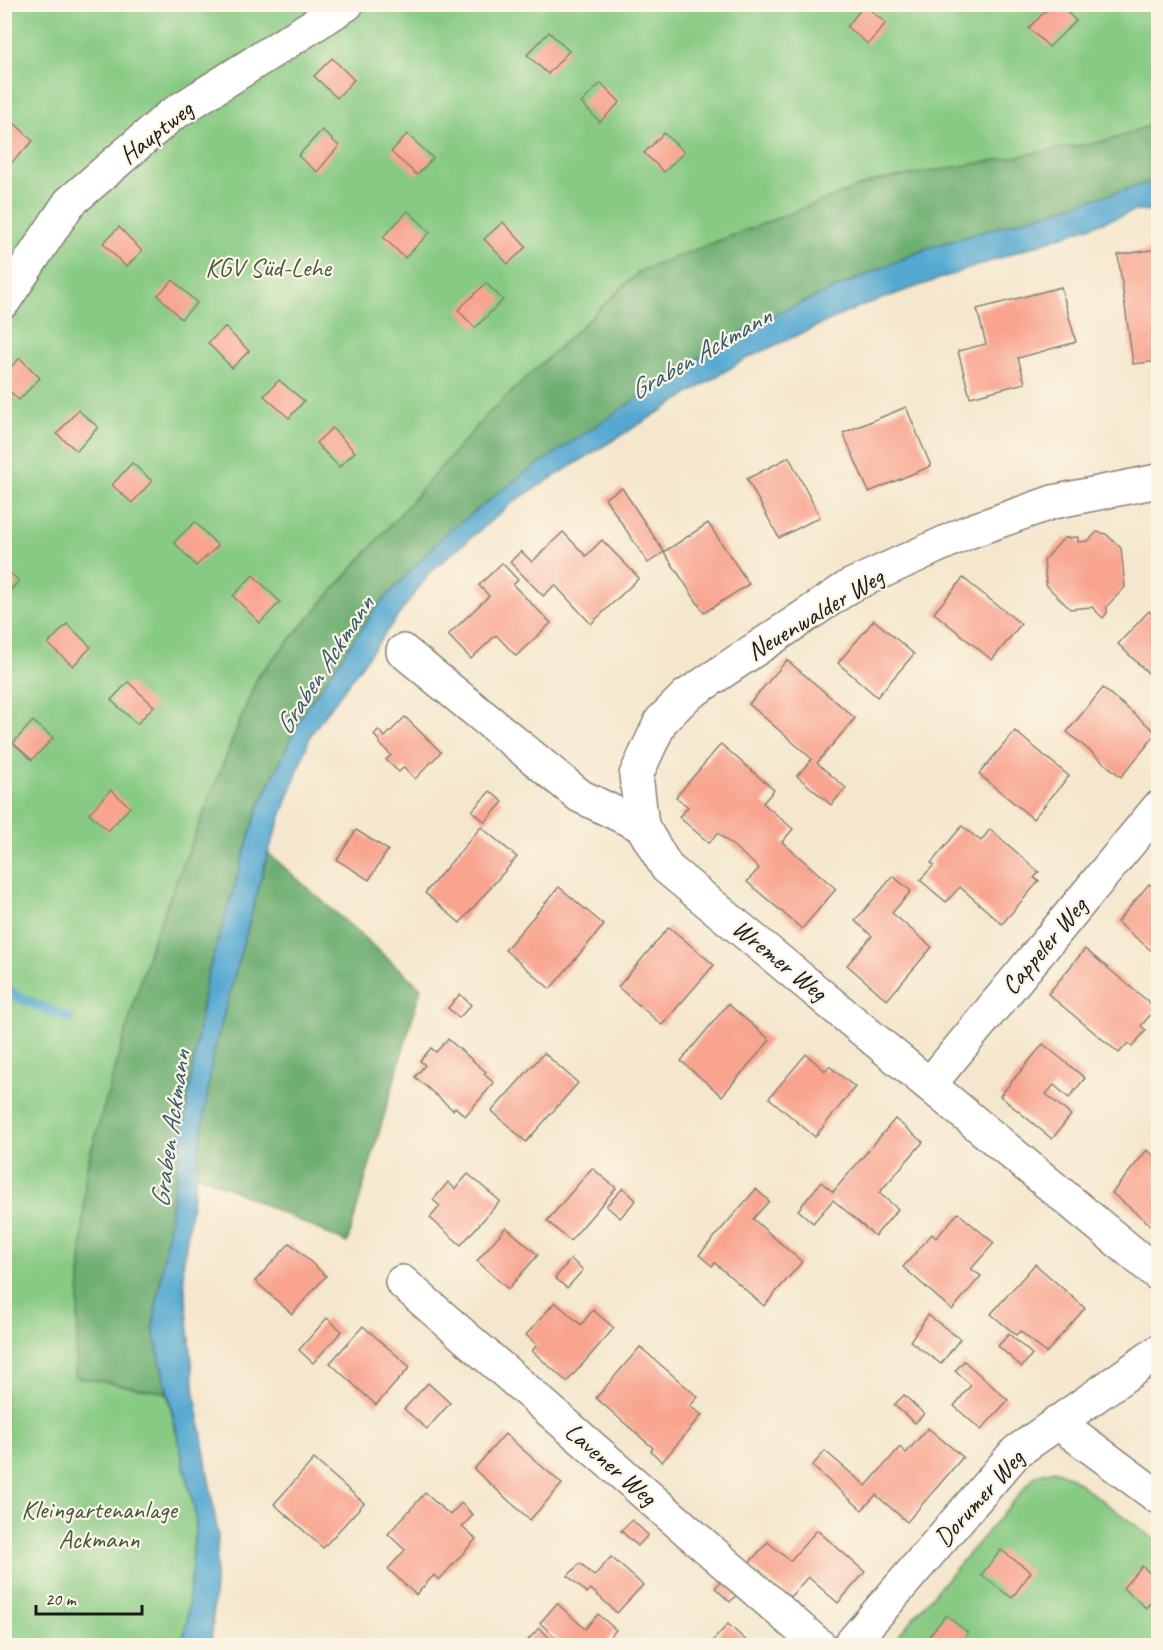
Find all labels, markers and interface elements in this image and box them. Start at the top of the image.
street label: Hauptweg [112,92,201,171]
park label: KGV Süd-Lehe [205,251,332,284]
water label: Graben Ackmann [623,297,779,407]
street label: Neuenwalder Weg [741,559,891,668]
water label: Graben Ackmann [267,587,383,740]
street label: Cappeler Weg [994,889,1095,1001]
street label: Wremer Weg [726,912,836,1009]
water label: Graben Ackmann [142,1046,198,1210]
street label: Lavener Weg [558,1415,665,1514]
street label: Dorumer Weg [927,1441,1033,1554]
park label: Kleingartenanlage Ackmann [21,1493,179,1556]
scale bar [36,1578,142,1616]
text: 20 m [45,1588,78,1610]

